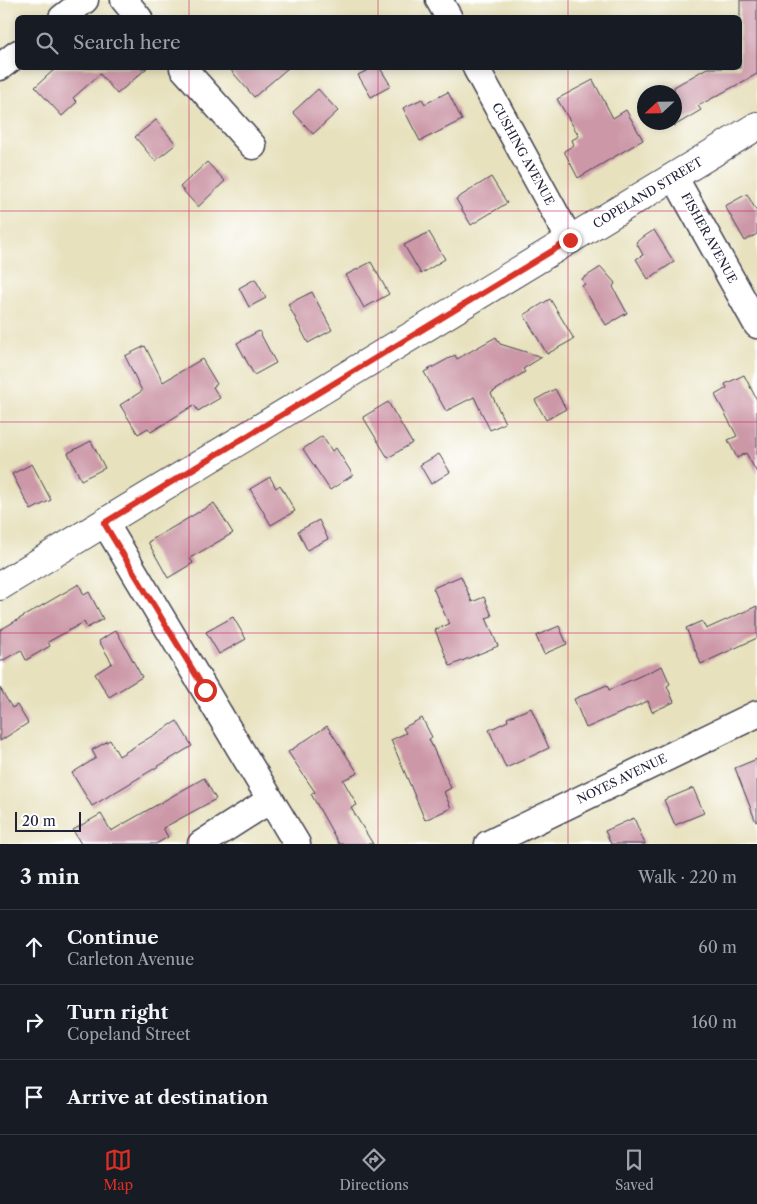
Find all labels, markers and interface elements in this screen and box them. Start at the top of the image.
search box [15,15,742,70]
icon: search [33,29,61,57]
text: Search here [73,31,181,54]
north arrow [637,85,682,130]
street label: CUSHING AVENUE [489,100,558,208]
street label: COPELAND STREET [590,154,705,231]
street label: FISHER AVENUE [678,190,741,286]
route end [559,229,582,252]
route start [194,679,217,702]
street label: NOYES AVENUE [574,750,669,807]
scale bar [15,809,81,832]
text: 20 m [22,812,56,830]
text: 3 min [20,864,80,889]
text: Walk · 220 m [638,867,737,887]
text: Continue [67,926,159,949]
icon: ahead [20,933,48,961]
text: 60 m [698,937,737,957]
text: Carleton Avenue [67,949,194,969]
text: Turn right [67,1001,168,1024]
icon: right [20,1008,48,1036]
text: 160 m [692,1012,737,1032]
text: Copeland Street [67,1024,191,1044]
icon: arrive [20,1083,48,1111]
text: Arrive at destination [67,1086,268,1109]
tab: Map [103,1146,133,1194]
tab: Directions [339,1146,409,1194]
tab: Saved [615,1146,654,1194]

